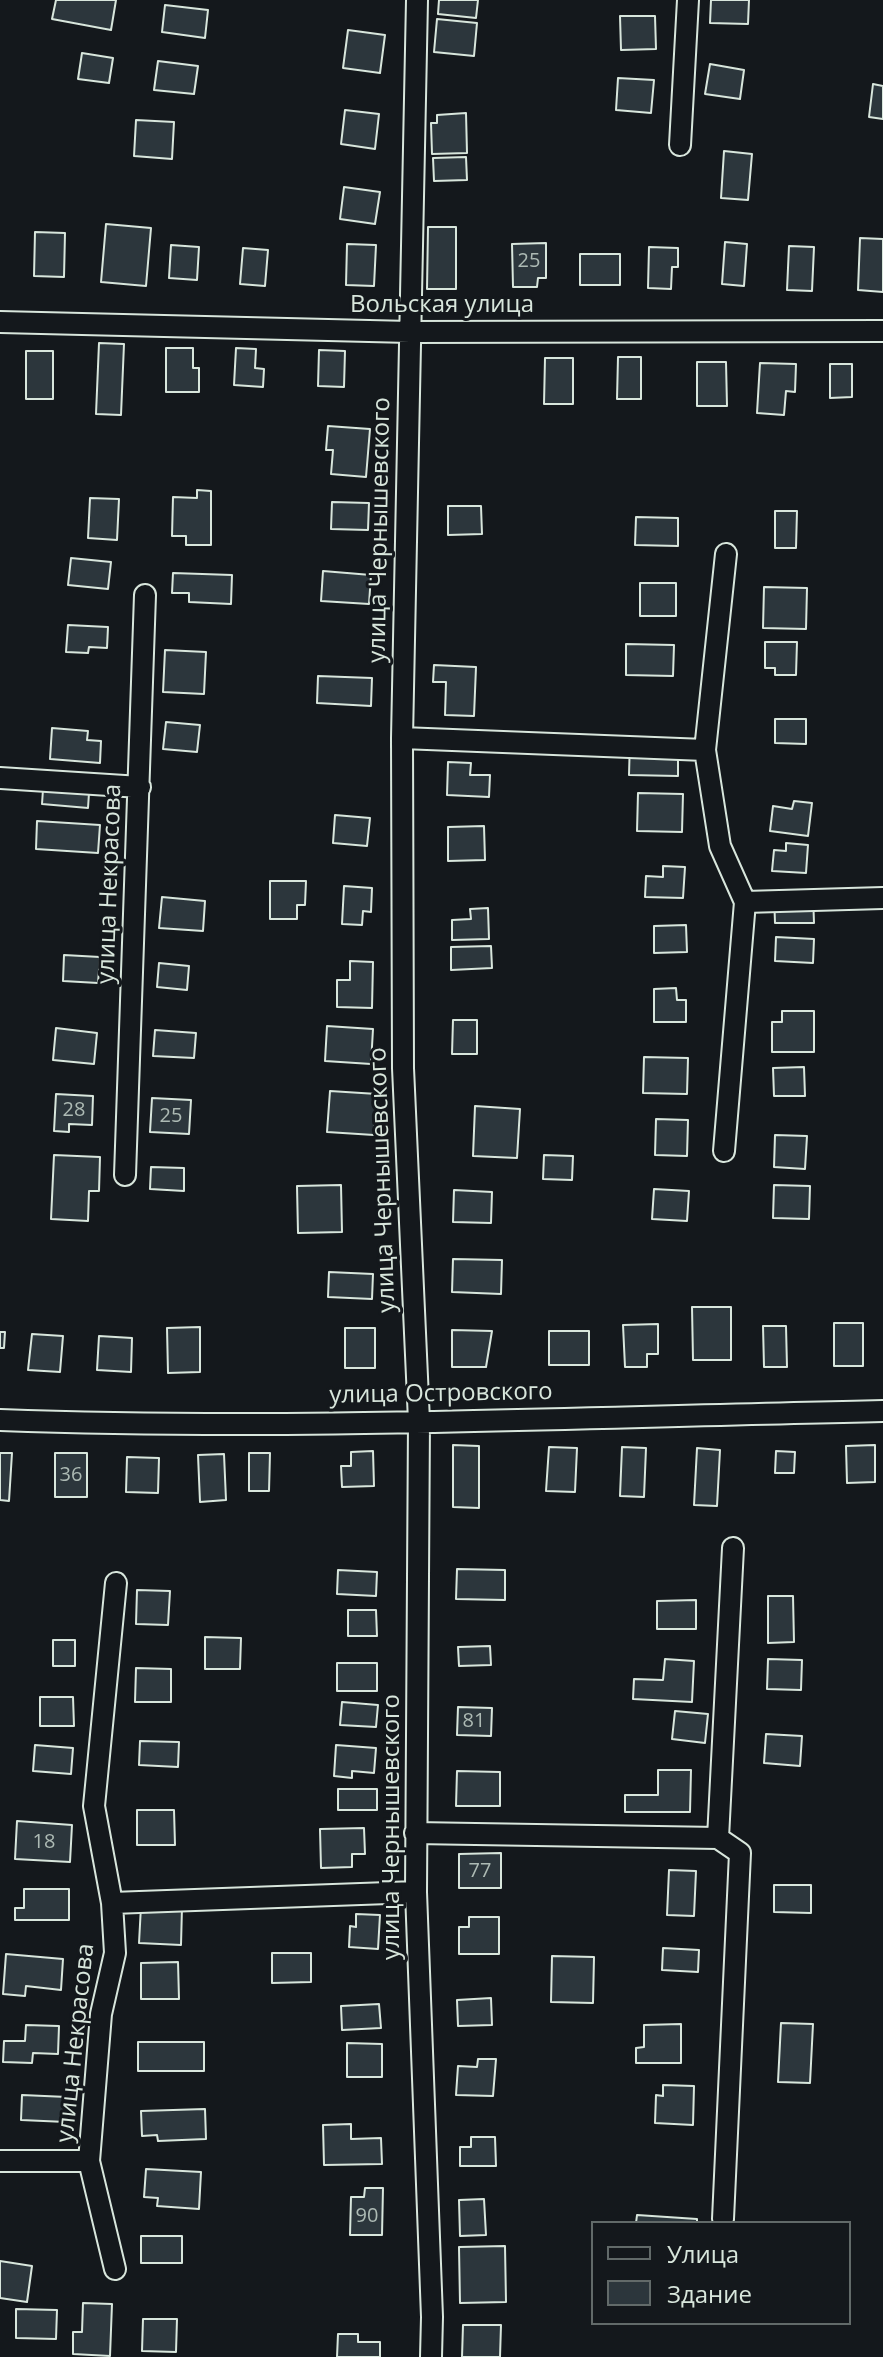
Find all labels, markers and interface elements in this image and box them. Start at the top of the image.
house number: 25 [518,249,540,273]
street label: Вольская улица [350,291,534,319]
street label: улица Чернышевского [363,397,397,663]
street label: улица Некрасова [92,783,128,985]
street label: улица Чернышевского [364,1047,402,1313]
house number: 28 [63,1098,85,1122]
house number: 25 [160,1104,182,1128]
street label: улица Островского [329,1378,553,1410]
house number: 36 [60,1463,82,1487]
street label: улица Чернышевского [378,1694,406,1960]
house number: 81 [463,1709,485,1733]
house number: 18 [33,1830,55,1854]
house number: 77 [469,1859,491,1883]
street label: улица Некрасова [51,1942,101,2144]
house number: 90 [356,2204,378,2228]
legend [591,2221,851,2325]
text: Улица [667,2237,739,2270]
text: Здание [667,2277,752,2310]

